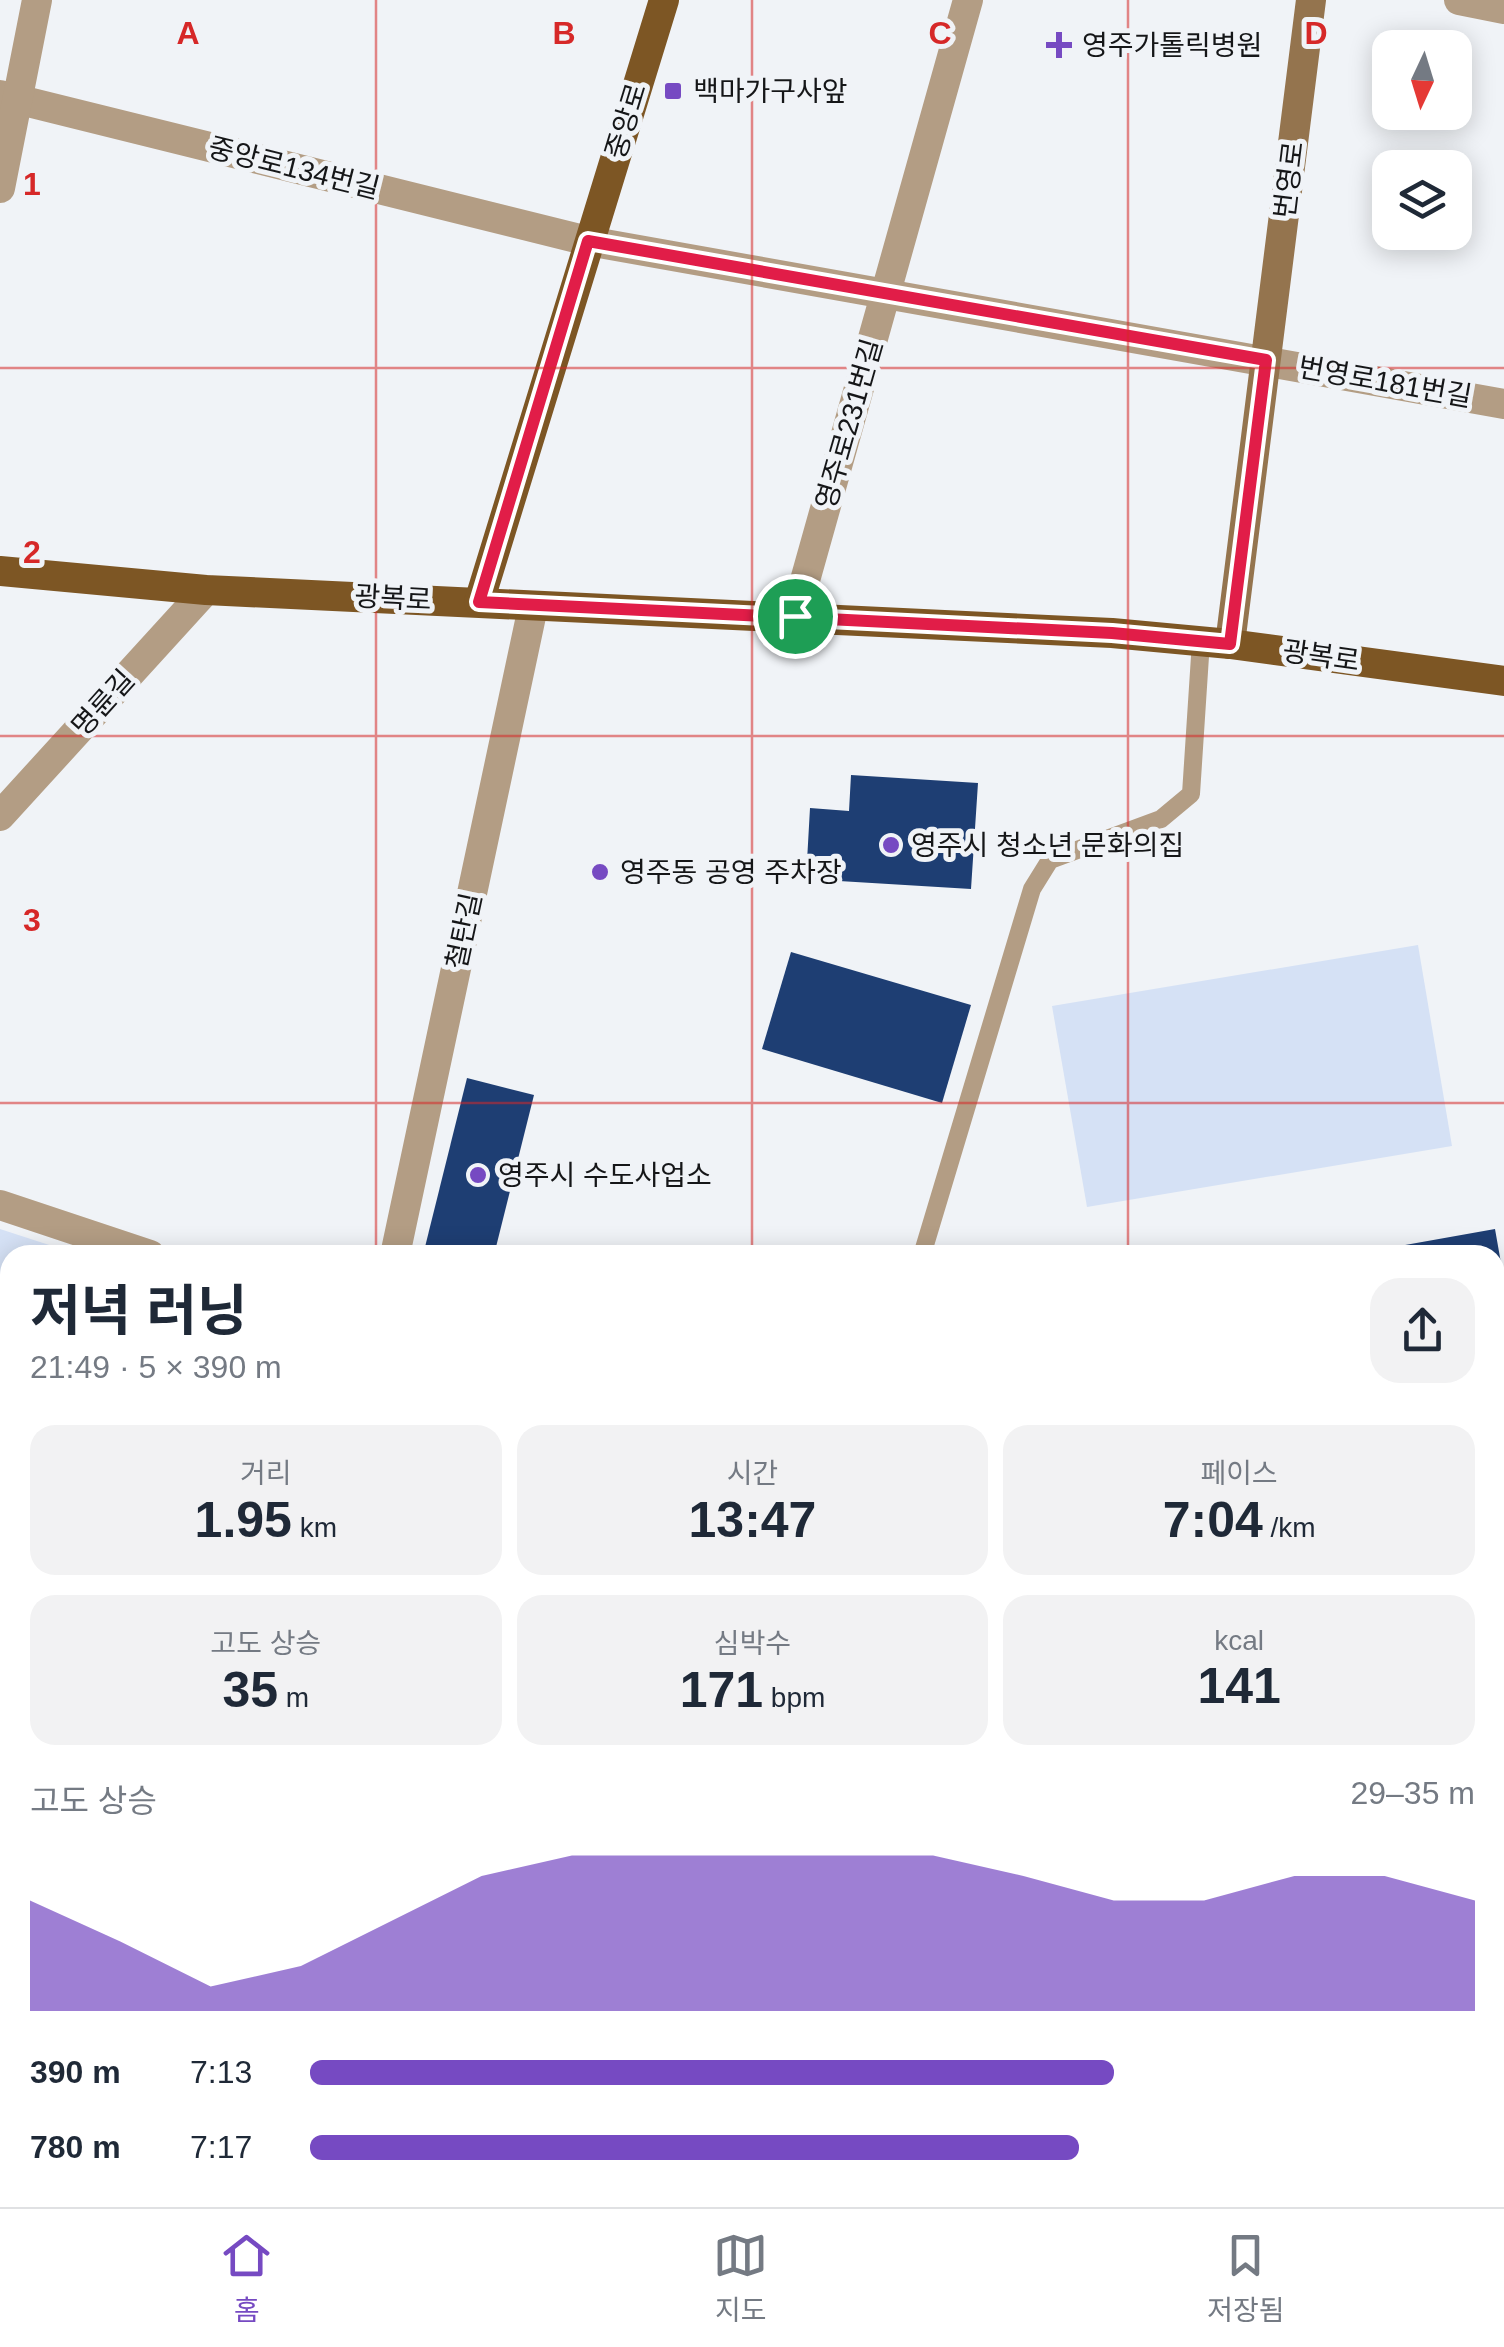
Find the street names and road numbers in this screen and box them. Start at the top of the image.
street label: 중앙로 [600,80,652,162]
street label: 중앙로134번길 [205,132,383,204]
street label: 번영로 [1269,140,1309,220]
street label: 영주로231번길 [810,335,888,513]
street label: 번영로181번길 [1296,351,1474,413]
street label: 광복로 [354,580,432,616]
street label: 광복로 [1281,635,1361,677]
street label: 명륜길 [66,664,140,742]
street label: 철탄길 [441,890,487,972]

